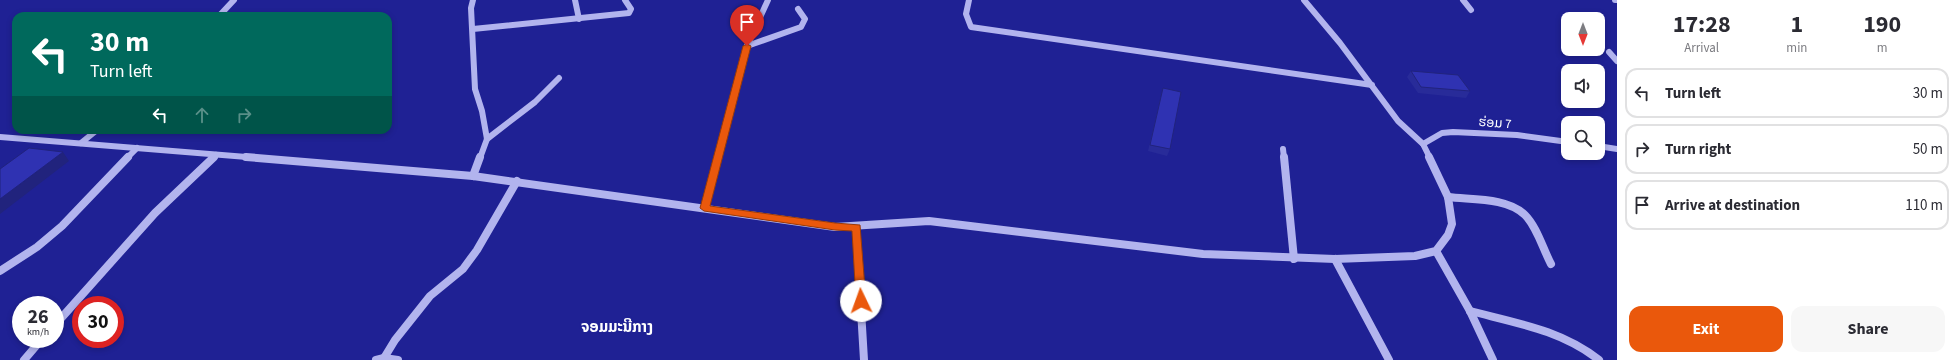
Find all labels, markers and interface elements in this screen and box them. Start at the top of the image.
pin [730,5,764,46]
text: 17:28 [1673,7,1731,42]
text: 1 [1791,7,1803,42]
text: 190 [1863,7,1901,42]
icon: arrive [736,11,758,33]
north arrow [1561,12,1605,56]
map controls [1561,12,1605,160]
text: 30 m [90,22,149,62]
icon: left [24,28,76,80]
text: Arrival [1684,39,1719,57]
text: min [1786,39,1807,57]
text: m [1877,39,1888,57]
text: Turn left [90,59,152,84]
button: sound [1561,64,1605,108]
icon: left [1631,82,1653,104]
text: Turn left [1665,83,1721,104]
text: 30 m [1913,83,1943,104]
icon: left [149,104,171,126]
icon: ahead [191,104,213,126]
icon: right [233,104,255,126]
street label: ຮ່ອມ 7 [1478,113,1512,133]
button: search [1561,116,1605,160]
icon: right [1631,138,1653,160]
text: Turn right [1665,139,1731,160]
text: 50 m [1913,139,1943,160]
icon: arrive [1631,194,1653,216]
text: Arrive at destination [1665,195,1800,216]
text: 110 m [1905,195,1943,216]
position arrow [840,280,882,322]
speed limit sign: 30 [72,296,124,348]
text: 26 [27,303,49,331]
button: Exit [1629,306,1783,352]
button: Share [1791,306,1945,352]
district label: ຈອມມະນີກາງ [581,317,653,338]
text: km/h [27,325,49,339]

